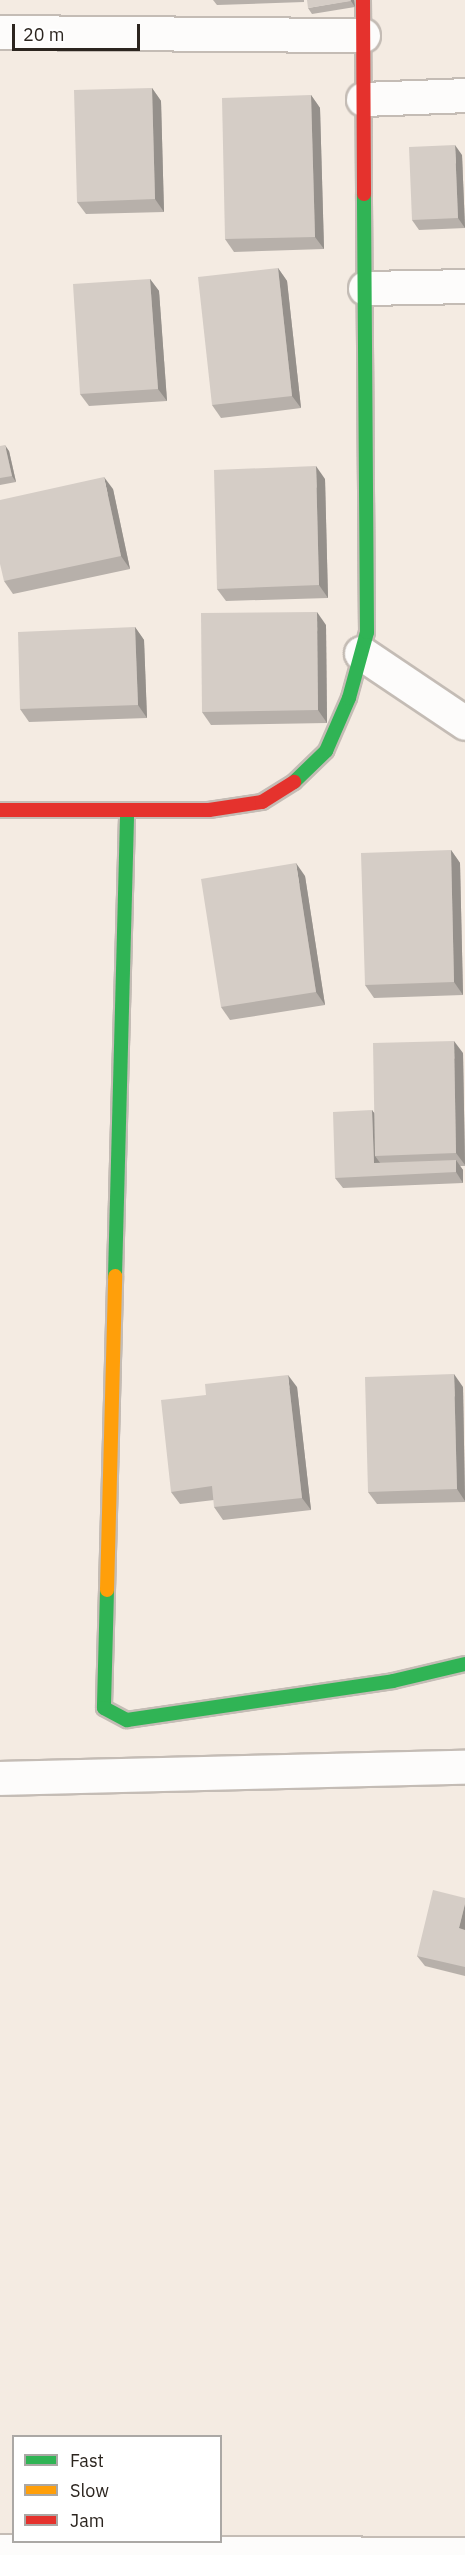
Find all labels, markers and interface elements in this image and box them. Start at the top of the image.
scale bar [15,12,142,50]
text: 20 m [23,23,65,46]
legend [12,2435,222,2543]
text: Fast [70,2449,104,2472]
text: Slow [70,2479,109,2502]
text: Jam [70,2509,105,2532]

